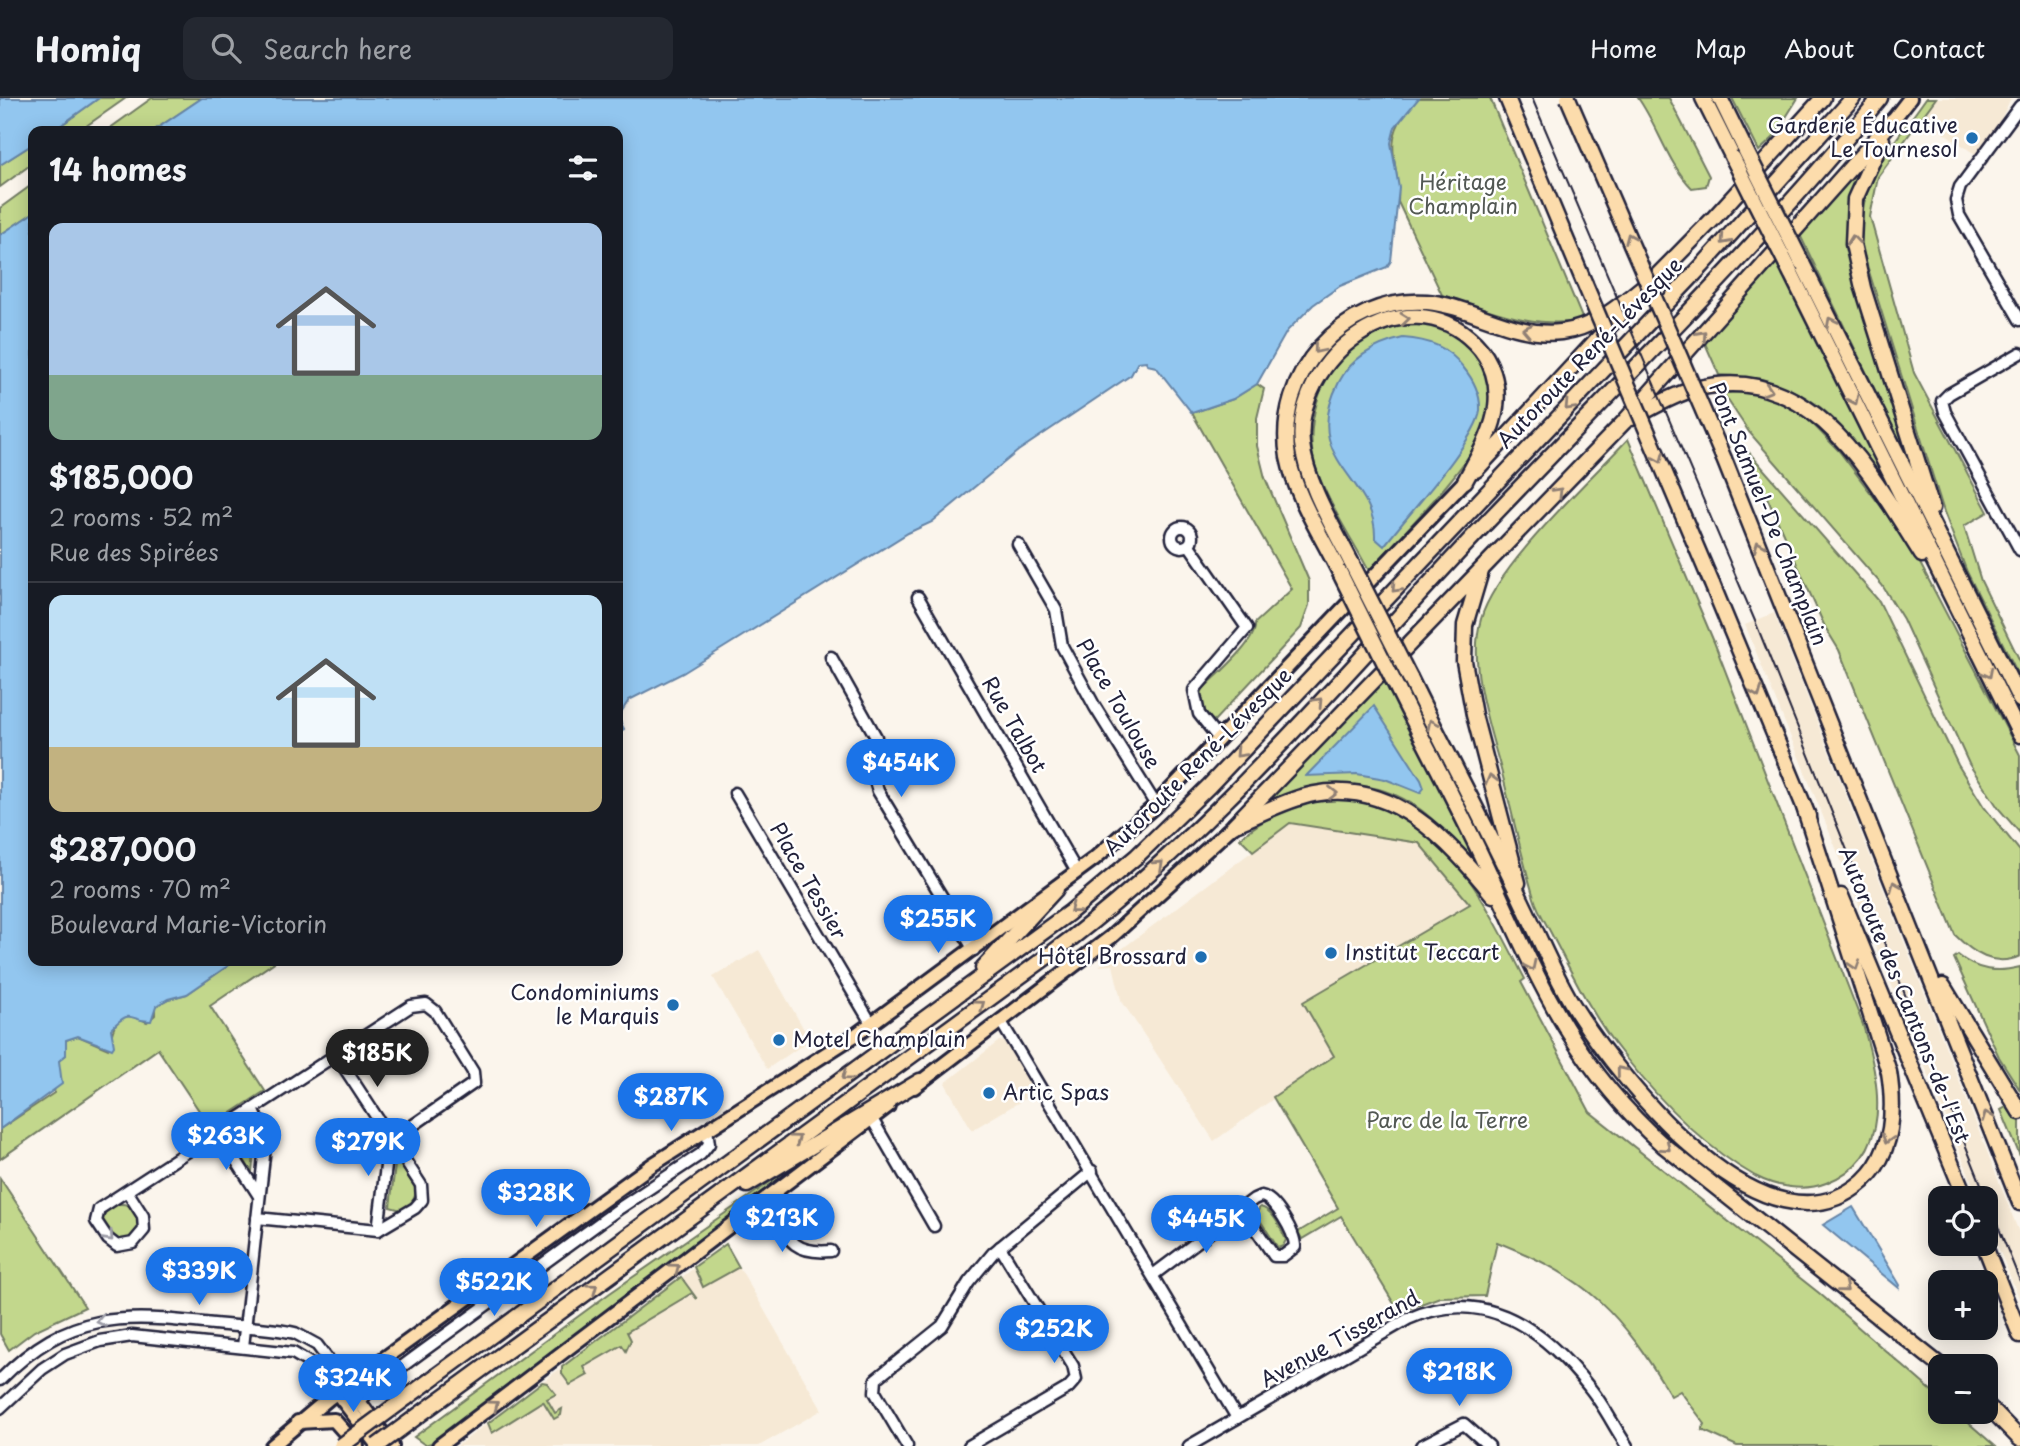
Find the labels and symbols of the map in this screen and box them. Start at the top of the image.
place label: Garderie Éducative Le Tournesol [1768,108,1958,164]
marker: Garderie Éducative Le Tournesol [1964,130,1980,146]
park label: Héritage Champlain [1408,165,1518,221]
one-way arrow [1721,232,1734,245]
one-way arrow [1624,233,1638,245]
one-way arrow [1846,234,1861,245]
street label: Autoroute René-Lévesque [1488,249,1689,455]
one-way arrow [1400,312,1411,327]
one-way arrow [1826,317,1840,329]
one-way arrow [1521,323,1533,338]
one-way arrow [1694,330,1707,343]
one-way arrow [1314,341,1326,354]
street label: Pont Samuel-De Champlain [1702,377,1837,650]
one-way arrow [1762,382,1774,396]
one-way arrow [1846,393,1860,405]
one-way arrow [1565,398,1578,411]
one-way arrow [1650,451,1664,463]
one-way arrow [1549,487,1562,500]
one-way arrow [1754,540,1768,552]
one-way arrow [1392,580,1404,593]
street label: Place Toulouse [1069,632,1170,774]
street label: Autoroute René-Lévesque [1095,659,1298,862]
one-way arrow [1980,666,1994,678]
street label: Rue Talbot [975,670,1056,778]
one-way arrow [1749,687,1763,699]
one-way arrow [1309,697,1322,710]
one-way arrow [1427,719,1441,731]
pin: $454K [852,740,950,799]
one-way arrow [1236,745,1248,758]
one-way arrow [1485,773,1499,785]
one-way arrow [1328,785,1339,801]
street label: Place Tessier [763,816,856,945]
street label: Autoroute des Cantons-de-l'Est [1832,841,1980,1147]
one-way arrow [1151,860,1164,873]
one-way arrow [1890,880,1904,892]
pin: $255K [889,896,987,955]
one-way arrow [1070,901,1083,913]
place label: Institut Teccart [1345,935,1499,967]
place label: Hôtel Brossard [1038,939,1187,971]
marker: Institut Teccart [1323,945,1339,961]
marker: Hôtel Brossard [1193,949,1209,965]
one-way arrow [1847,958,1861,971]
one-way arrow [1523,959,1537,971]
place label: Condominiums le Marquis [510,975,659,1031]
marker: Condominiums le Marquis [665,997,681,1013]
one-way arrow [972,1001,985,1014]
place label: Motel Champlain [793,1022,966,1054]
pin: $185K [328,1030,426,1089]
marker: Motel Champlain [771,1032,787,1048]
one-way arrow [1616,1067,1629,1079]
one-way arrow [842,1068,854,1080]
pin: $287K [622,1074,720,1133]
place label: Artic Spas [1003,1075,1109,1107]
marker: Artic Spas [981,1085,997,1101]
park label: Parc de la Terre [1366,1103,1528,1135]
one-way arrow [1981,1111,1995,1123]
pin: $263K [177,1112,275,1172]
pin: $279K [319,1118,417,1178]
one-way arrow [1880,1133,1895,1145]
one-way arrow [789,1135,801,1148]
one-way arrow [1658,1139,1671,1151]
pin: $328K [487,1170,585,1229]
pin: $213K [733,1194,831,1254]
pin: $445K [1157,1196,1255,1255]
one-way arrow [101,1229,113,1242]
pin: $339K [150,1248,248,1307]
pin: $522K [445,1258,543,1318]
one-way arrow [667,1263,680,1276]
street label: Avenue Tisserand [1254,1280,1424,1394]
one-way arrow [1837,1280,1849,1293]
one-way arrow [585,1283,598,1296]
pin: $252K [1005,1306,1103,1365]
one-way arrow [96,1312,108,1327]
pin: $218K [1410,1348,1508,1408]
pin: $324K [304,1354,402,1414]
one-way arrow [486,1401,499,1413]

